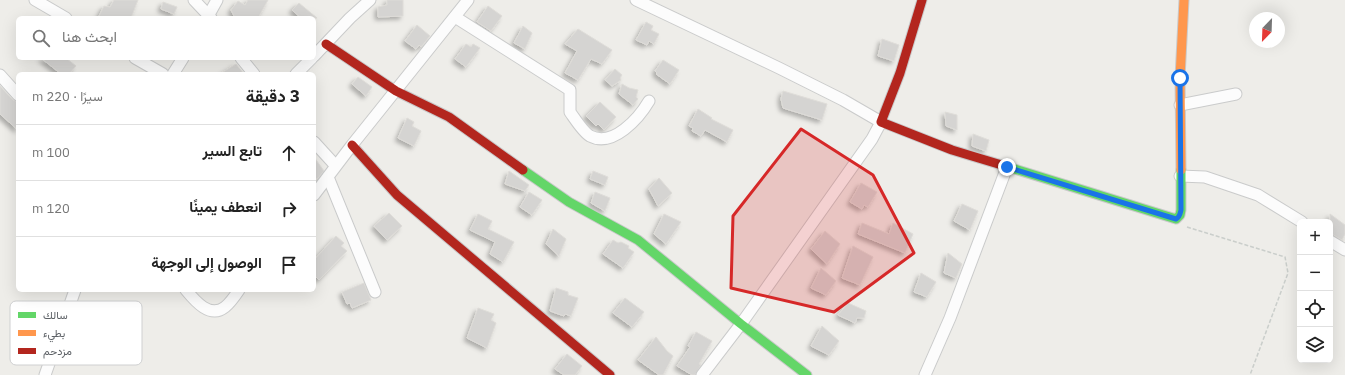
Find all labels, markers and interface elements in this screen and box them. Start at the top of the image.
north arrow [1249,12,1285,48]
search box [16,16,316,60]
icon: search [30,27,52,49]
text: ابحث هنا [62,27,117,46]
route start [1171,69,1189,87]
text: 3 دقيقة [246,85,300,107]
text: سيرًا · 220 m [32,88,103,105]
text: تابع السير [203,141,262,160]
icon: ahead [278,142,300,164]
text: 100 m [32,144,70,161]
route end [998,158,1016,176]
text: انعطف يمينًا [189,197,262,216]
icon: right [278,198,300,220]
text: 120 m [32,200,70,217]
map controls [1297,219,1333,363]
button: + [1297,219,1333,255]
text: الوصول إلى الوجهة [151,253,262,272]
icon: arrive [278,254,300,276]
button: − [1297,255,1333,291]
button: locate [1297,291,1333,327]
legend [10,301,142,365]
text: سالك [43,308,68,322]
text: بطيء [43,326,65,343]
button: layers [1297,327,1333,363]
text: مزدحم [43,344,72,359]

